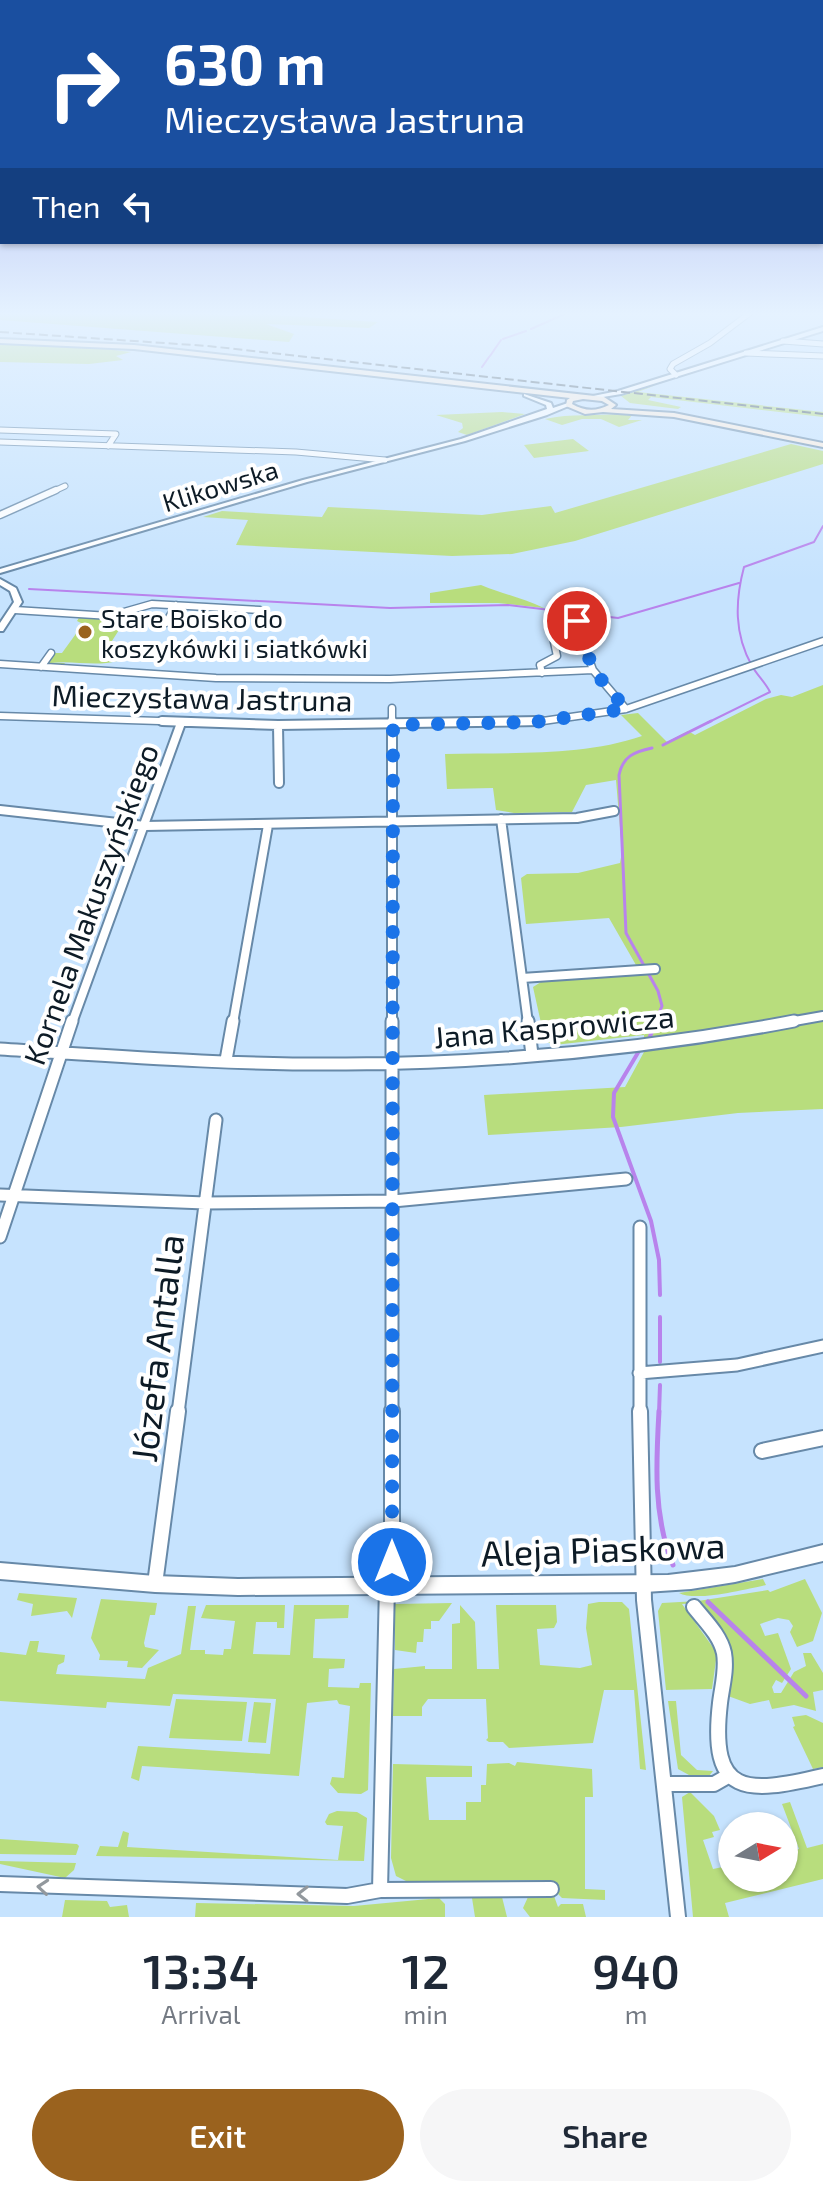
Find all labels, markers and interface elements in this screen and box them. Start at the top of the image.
text: 630 m [164,29,326,96]
icon: right [32,32,136,136]
text: Mieczysława Jastruna [164,97,525,140]
icon: left [116,184,160,228]
text: Then [32,188,100,224]
street label: Klikowska [158,453,282,517]
pin [543,587,611,655]
icon: arrive [555,599,599,643]
place label: Stare Boisko do koszykówki i siatkówki [101,602,368,663]
marker: Stare Boisko do koszykówki i siatkówki [76,623,94,641]
street label: Mieczysława Jastruna [51,676,353,718]
street label: Kornela Makuszyńskiego [15,739,165,1069]
street label: Jana Kasprowicza [432,998,676,1054]
street label: Józefa Antalla [121,1232,191,1464]
position arrow [350,1520,434,1604]
street label: Aleja Piaskowa [480,1522,726,1574]
north arrow [718,1812,798,1892]
map controls [718,1812,798,1892]
one-way arrow [36,1879,49,1896]
one-way arrow [296,1886,309,1903]
text: 13:34 [143,1941,259,1999]
text: 12 [402,1941,449,1999]
text: 940 [592,1941,680,1999]
text: Arrival [161,1998,240,2029]
text: min [403,1998,448,2029]
text: m [625,1998,648,2029]
button: Exit [32,2089,404,2181]
button: Share [420,2089,791,2181]

